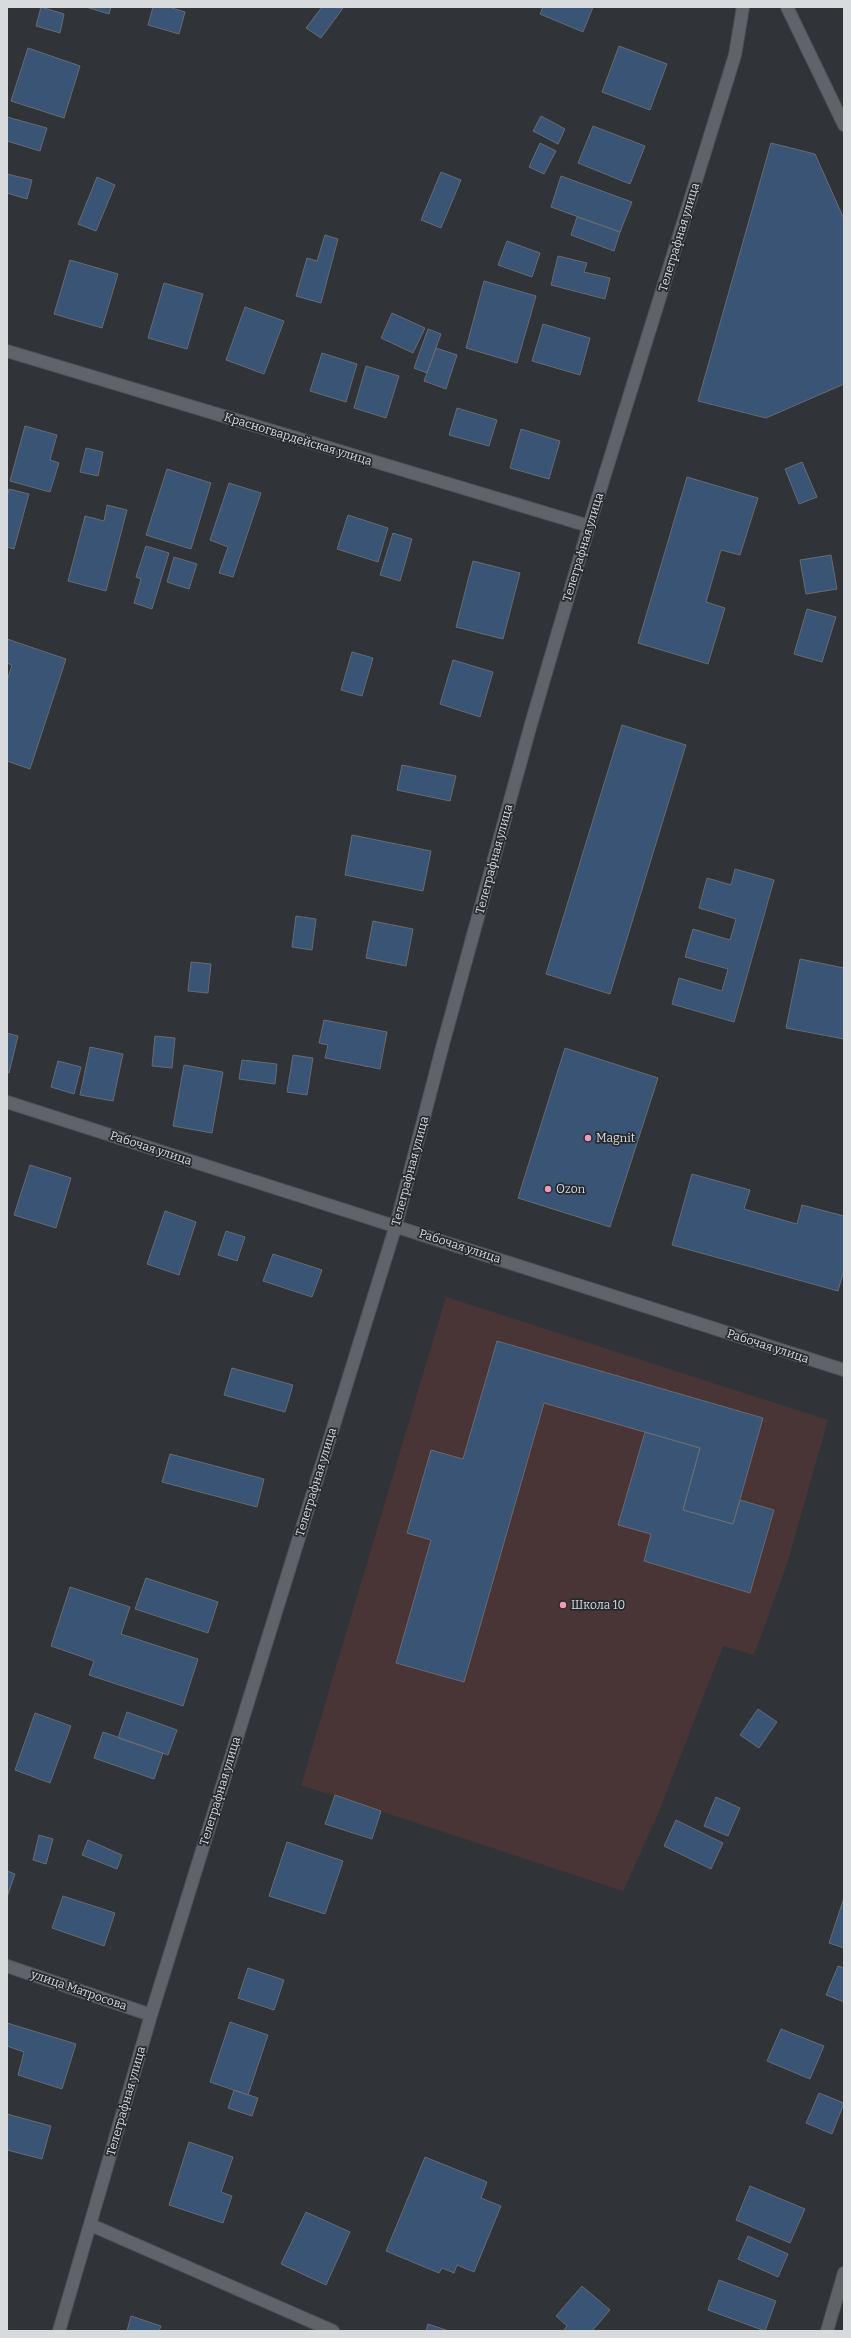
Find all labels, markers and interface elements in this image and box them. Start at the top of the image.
street label: Телеграфная улица [656,181,702,293]
street label: Красногвардейская улица [222,410,374,468]
street label: Телеграфная улица [560,491,606,603]
street label: Телеграфная улица [473,802,515,915]
street label: Телеграфная улица [389,1114,431,1227]
street label: Рабочая улица [108,1128,194,1168]
place label: Magnit [596,1131,636,1145]
marker: Magnit [583,1133,593,1143]
place label: Ozon [556,1182,586,1196]
marker: Ozon [543,1184,553,1194]
street label: Рабочая улица [417,1226,503,1266]
street label: Рабочая улица [725,1326,811,1366]
street label: Телеграфная улица [293,1426,339,1538]
place label: Школа 10 [571,1598,625,1612]
marker: Школа 10 [558,1600,568,1610]
street label: Телеграфная улица [197,1735,243,1847]
street label: улица Матросова [28,1967,129,2013]
street label: Телеграфная улица [104,2044,148,2157]

